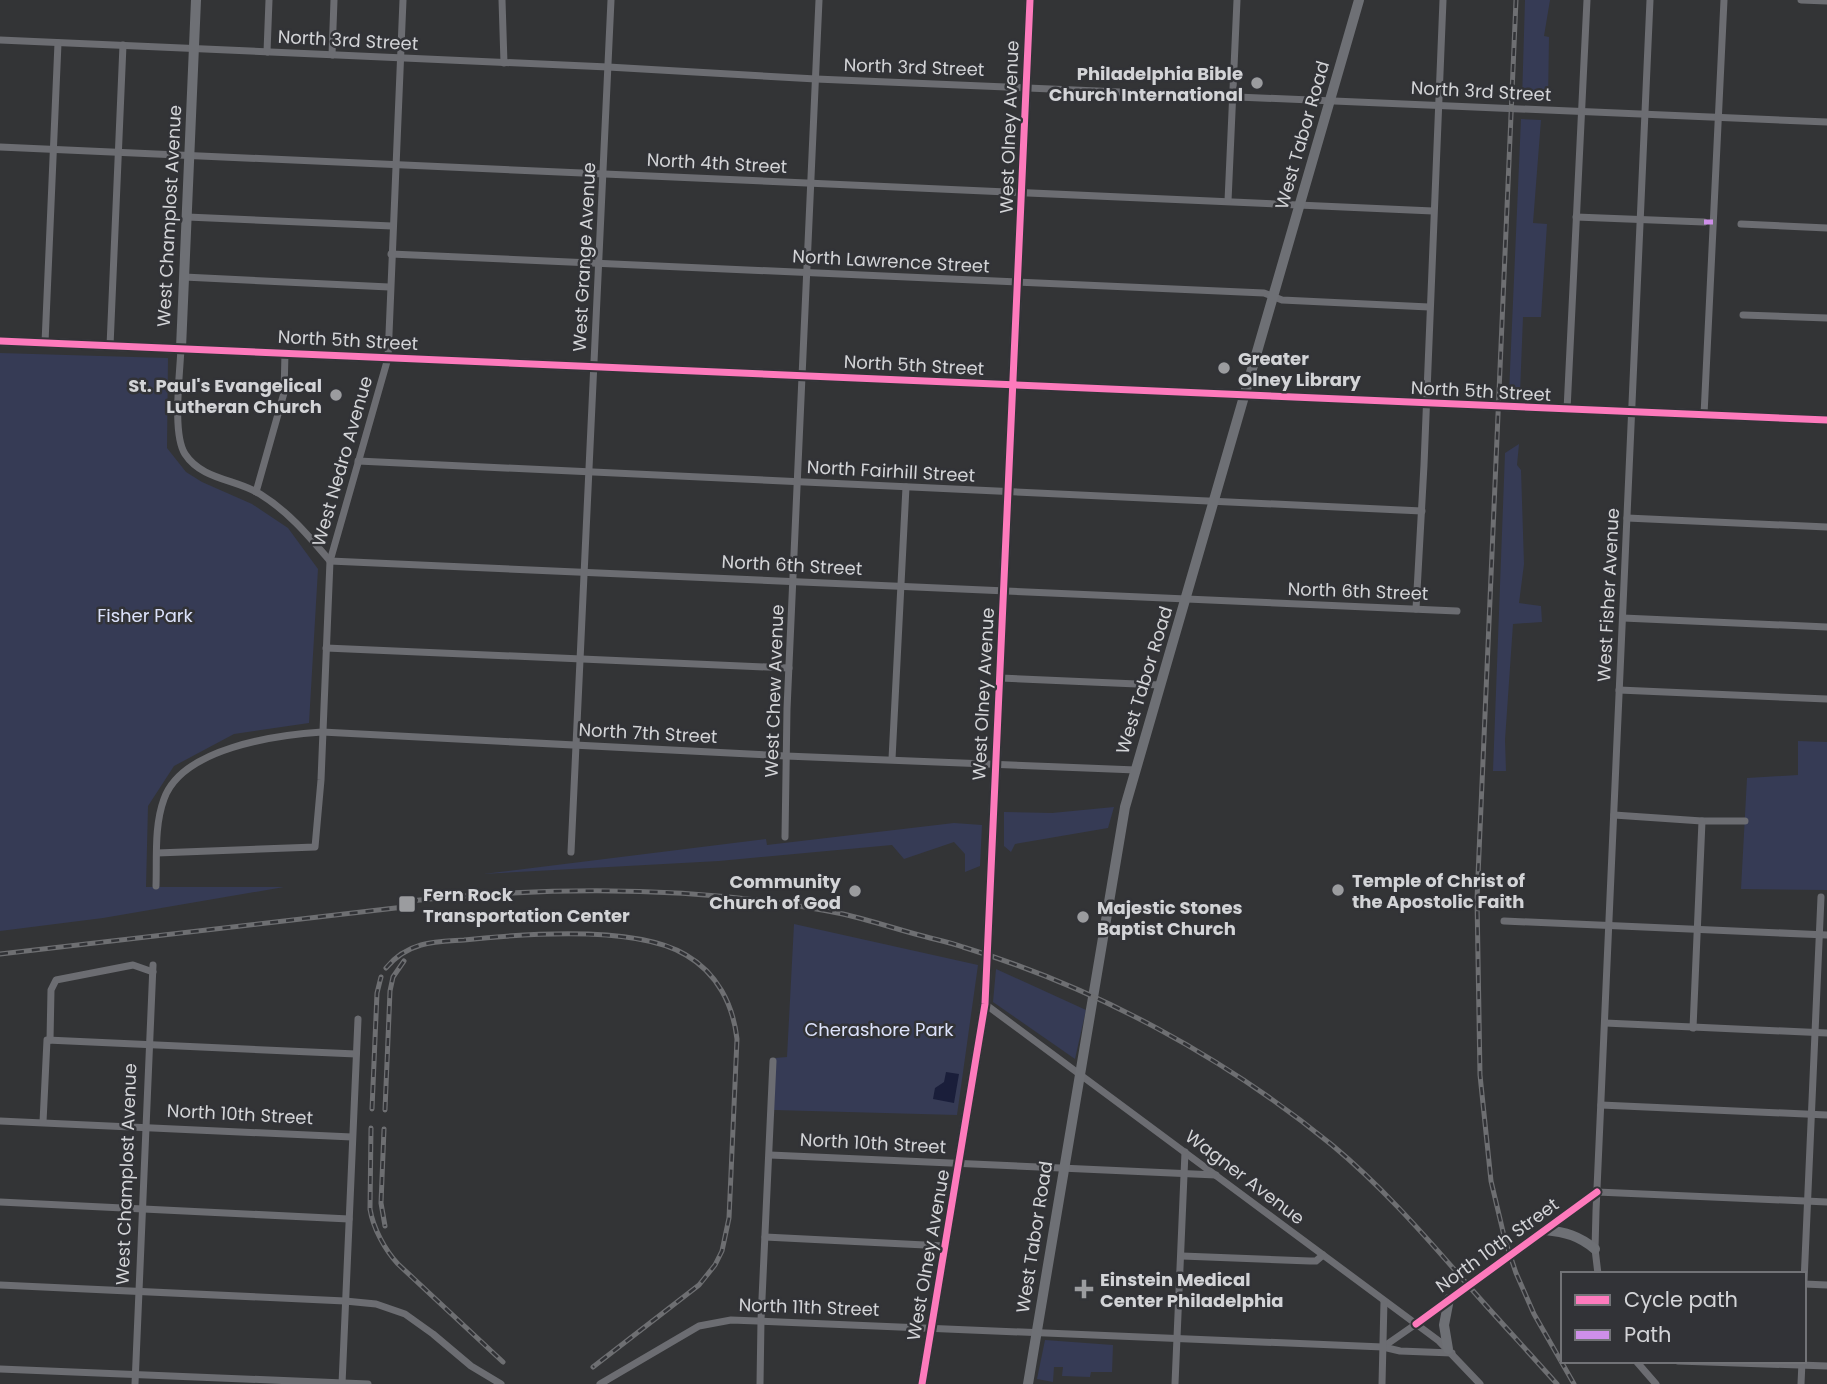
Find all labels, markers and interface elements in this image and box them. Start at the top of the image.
street label: North 3rd Street [277,24,419,56]
street label: West Olney Avenue [993,40,1025,214]
street label: North 3rd Street [843,52,985,82]
street label: West Tabor Road [1269,58,1335,212]
place label: Philadelphia Bible Church International [1049,61,1243,107]
marker: Philadelphia Bible Church International [1249,75,1265,91]
street label: North 3rd Street [1410,75,1552,107]
street label: West Champlost Avenue [151,104,187,328]
street label: North 4th Street [646,147,788,179]
street label: West Grange Avenue [567,162,601,352]
street label: North Lawrence Street [792,243,990,279]
street label: North 5th Street [277,324,419,356]
place label: Greater Olney Library [1238,346,1362,392]
street label: North 5th Street [843,349,985,381]
marker: Greater Olney Library [1216,360,1232,376]
place label: St. Paul's Evangelical Lutheran Church [128,373,322,419]
street label: West Nedro Avenue [306,373,378,549]
street label: North 5th Street [1410,375,1552,407]
marker: St. Paul's Evangelical Lutheran Church [328,387,344,403]
street label: North Fairhill Street [806,454,976,488]
street label: West Fisher Avenue [1591,507,1625,683]
street label: North 6th Street [721,549,863,581]
street label: North 6th Street [1287,576,1429,606]
park label: Fisher Park [97,603,194,628]
street label: West Tabor Road [1110,603,1178,757]
street label: West Chew Avenue [758,604,790,778]
street label: West Olney Avenue [966,607,1000,781]
street label: North 7th Street [578,717,718,749]
place label: Temple of Christ of the Apostolic Faith [1352,868,1525,914]
place label: Community Church of God [709,869,842,915]
place label: Fern Rock Transportation Center [423,882,630,928]
marker: Temple of Christ of the Apostolic Faith [1330,882,1346,898]
marker: Community Church of God [847,883,863,899]
marker: Fern Rock Transportation Center [397,894,417,914]
place label: Majestic Stones Baptist Church [1097,895,1243,941]
marker: Majestic Stones Baptist Church [1075,909,1091,925]
park label: Cherashore Park [804,1017,954,1042]
street label: West Champlost Avenue [110,1063,142,1285]
street label: North 10th Street [166,1098,314,1130]
street label: Wagner Avenue [1180,1124,1310,1230]
street label: North 10th Street [799,1127,947,1159]
street label: West Tabor Road [1010,1159,1058,1315]
street label: West Olney Avenue [901,1168,955,1342]
street label: North 10th Street [1430,1192,1564,1298]
place label: Einstein Medical Center Philadelphia [1100,1267,1284,1313]
legend [1561,1272,1806,1363]
marker: Einstein Medical Center Philadelphia [1074,1279,1094,1299]
text: Cycle path [1624,1285,1738,1314]
street label: North 11th Street [738,1292,880,1322]
text: Path [1624,1320,1671,1349]

